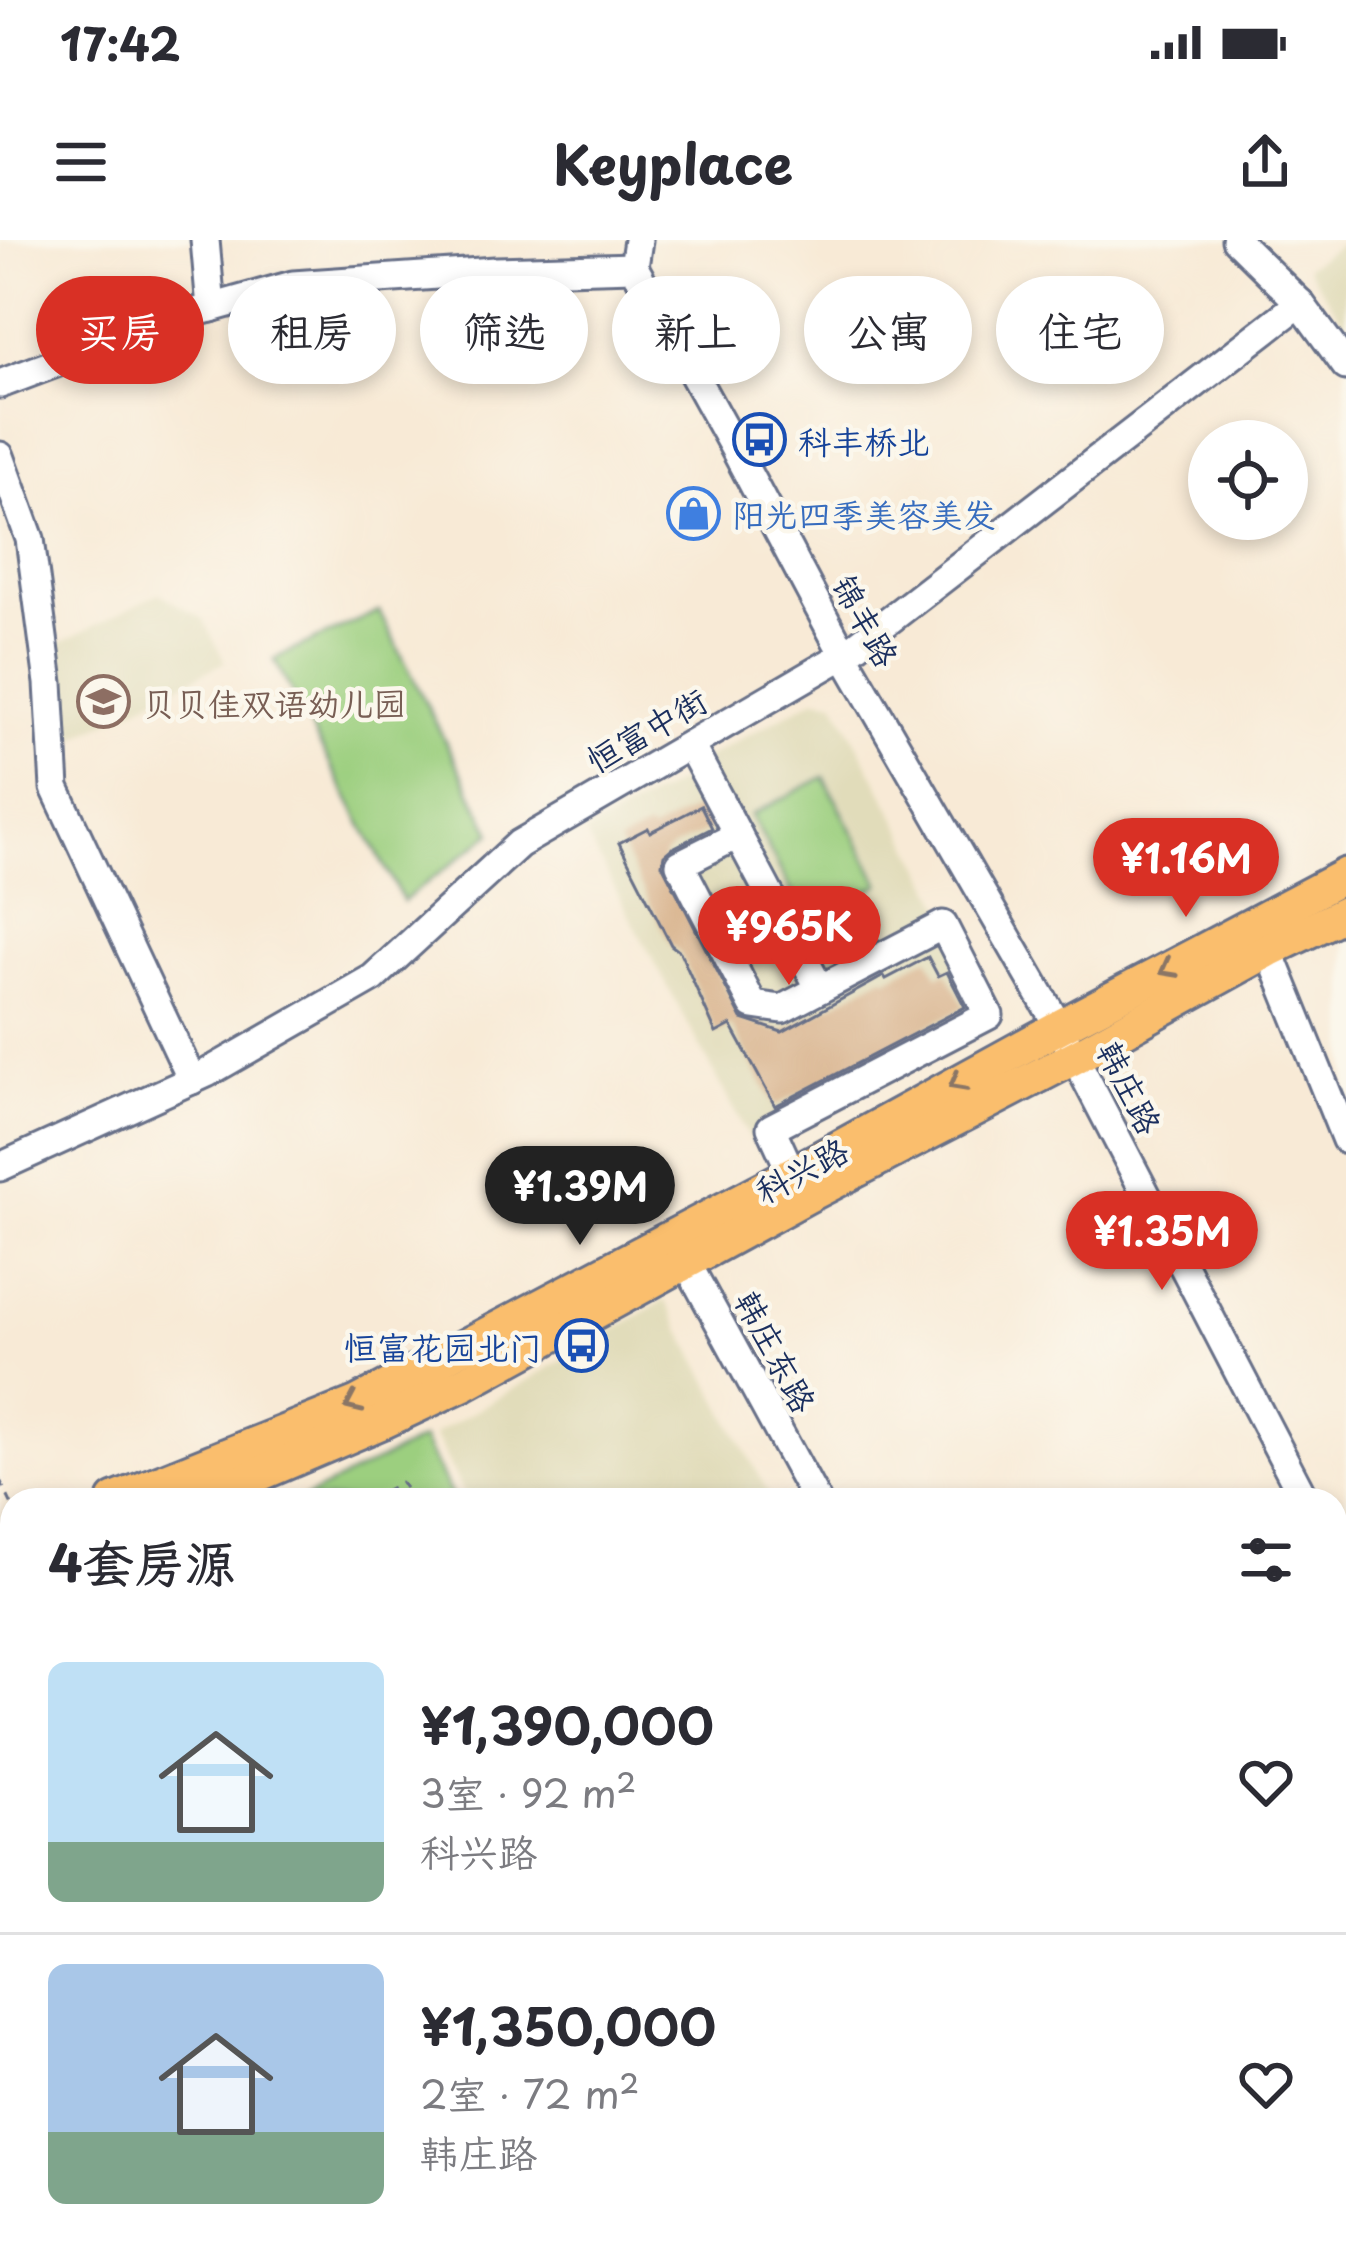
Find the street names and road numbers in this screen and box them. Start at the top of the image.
street label: 锦丰路 [821,565,913,675]
street label: 恒富中街 [576,674,716,784]
street label: 韩庄路 [1086,1032,1176,1142]
street label: 科兴路 [746,1124,856,1214]
street label: 韩庄东路 [724,1281,830,1421]

